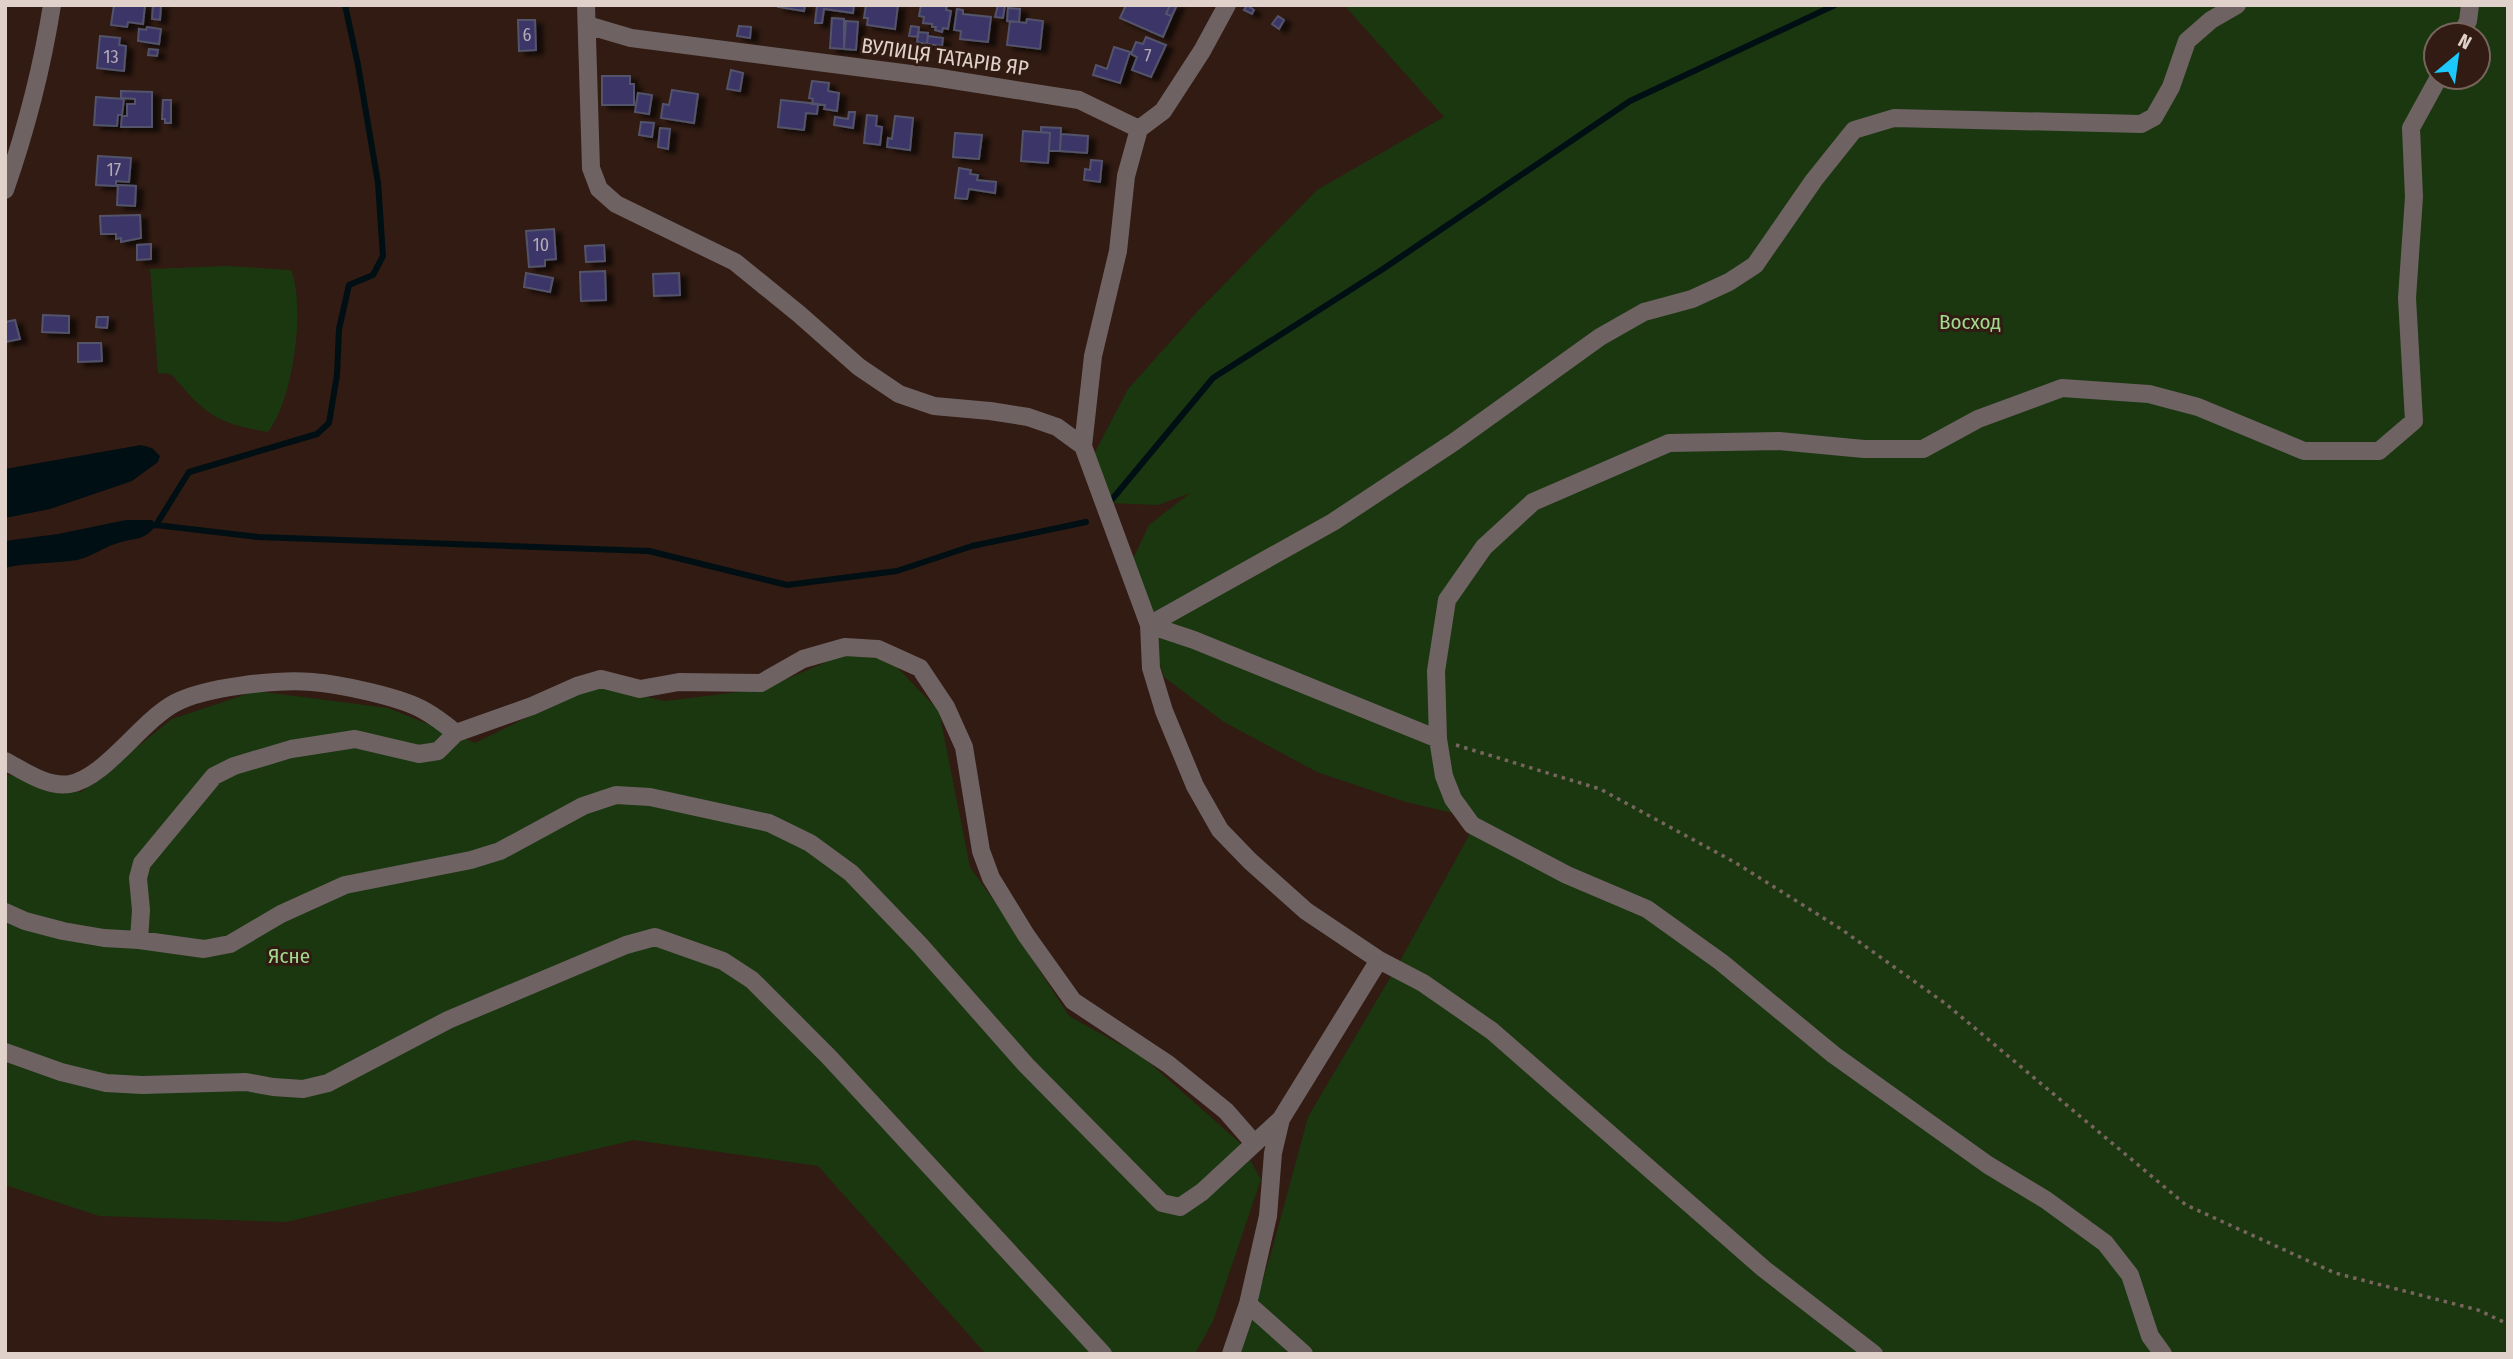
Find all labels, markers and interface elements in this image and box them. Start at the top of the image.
north arrow [2422,21,2492,91]
house number: 6 [523,24,532,46]
text: N [2454,29,2476,54]
street label: ВУЛИЦЯ ТАТАРІВ ЯР [860,32,1030,82]
house number: 7 [1144,45,1152,67]
house number: 13 [103,46,119,68]
house number: 17 [107,159,121,181]
house number: 10 [533,234,549,256]
park label: Восход [1939,309,2001,335]
park label: Ясне [268,943,310,969]

